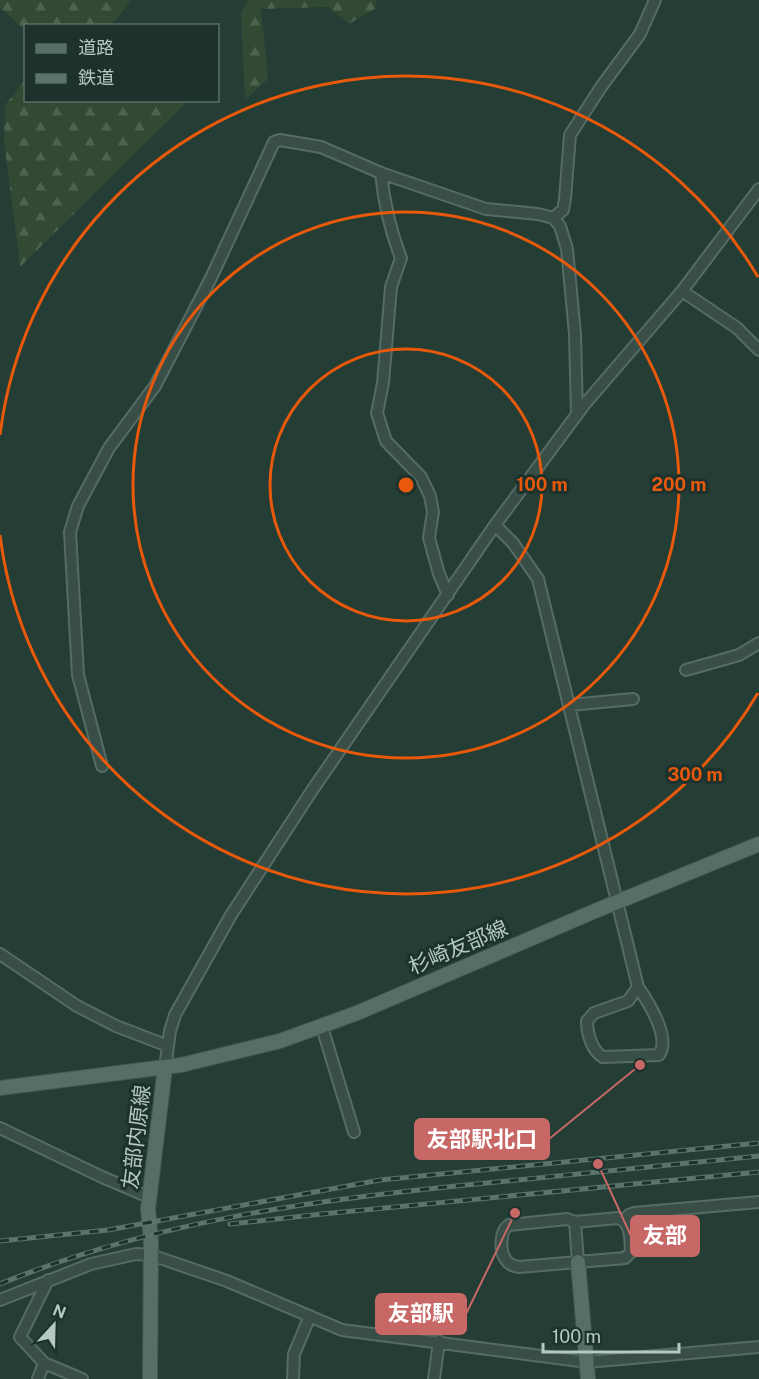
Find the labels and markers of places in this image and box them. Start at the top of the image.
centre of rings [396,475,416,495]
callout: 友部駅北口 [415,1119,549,1159]
callout: 友部 [631,1216,699,1256]
callout: 友部駅 [376,1294,466,1334]

